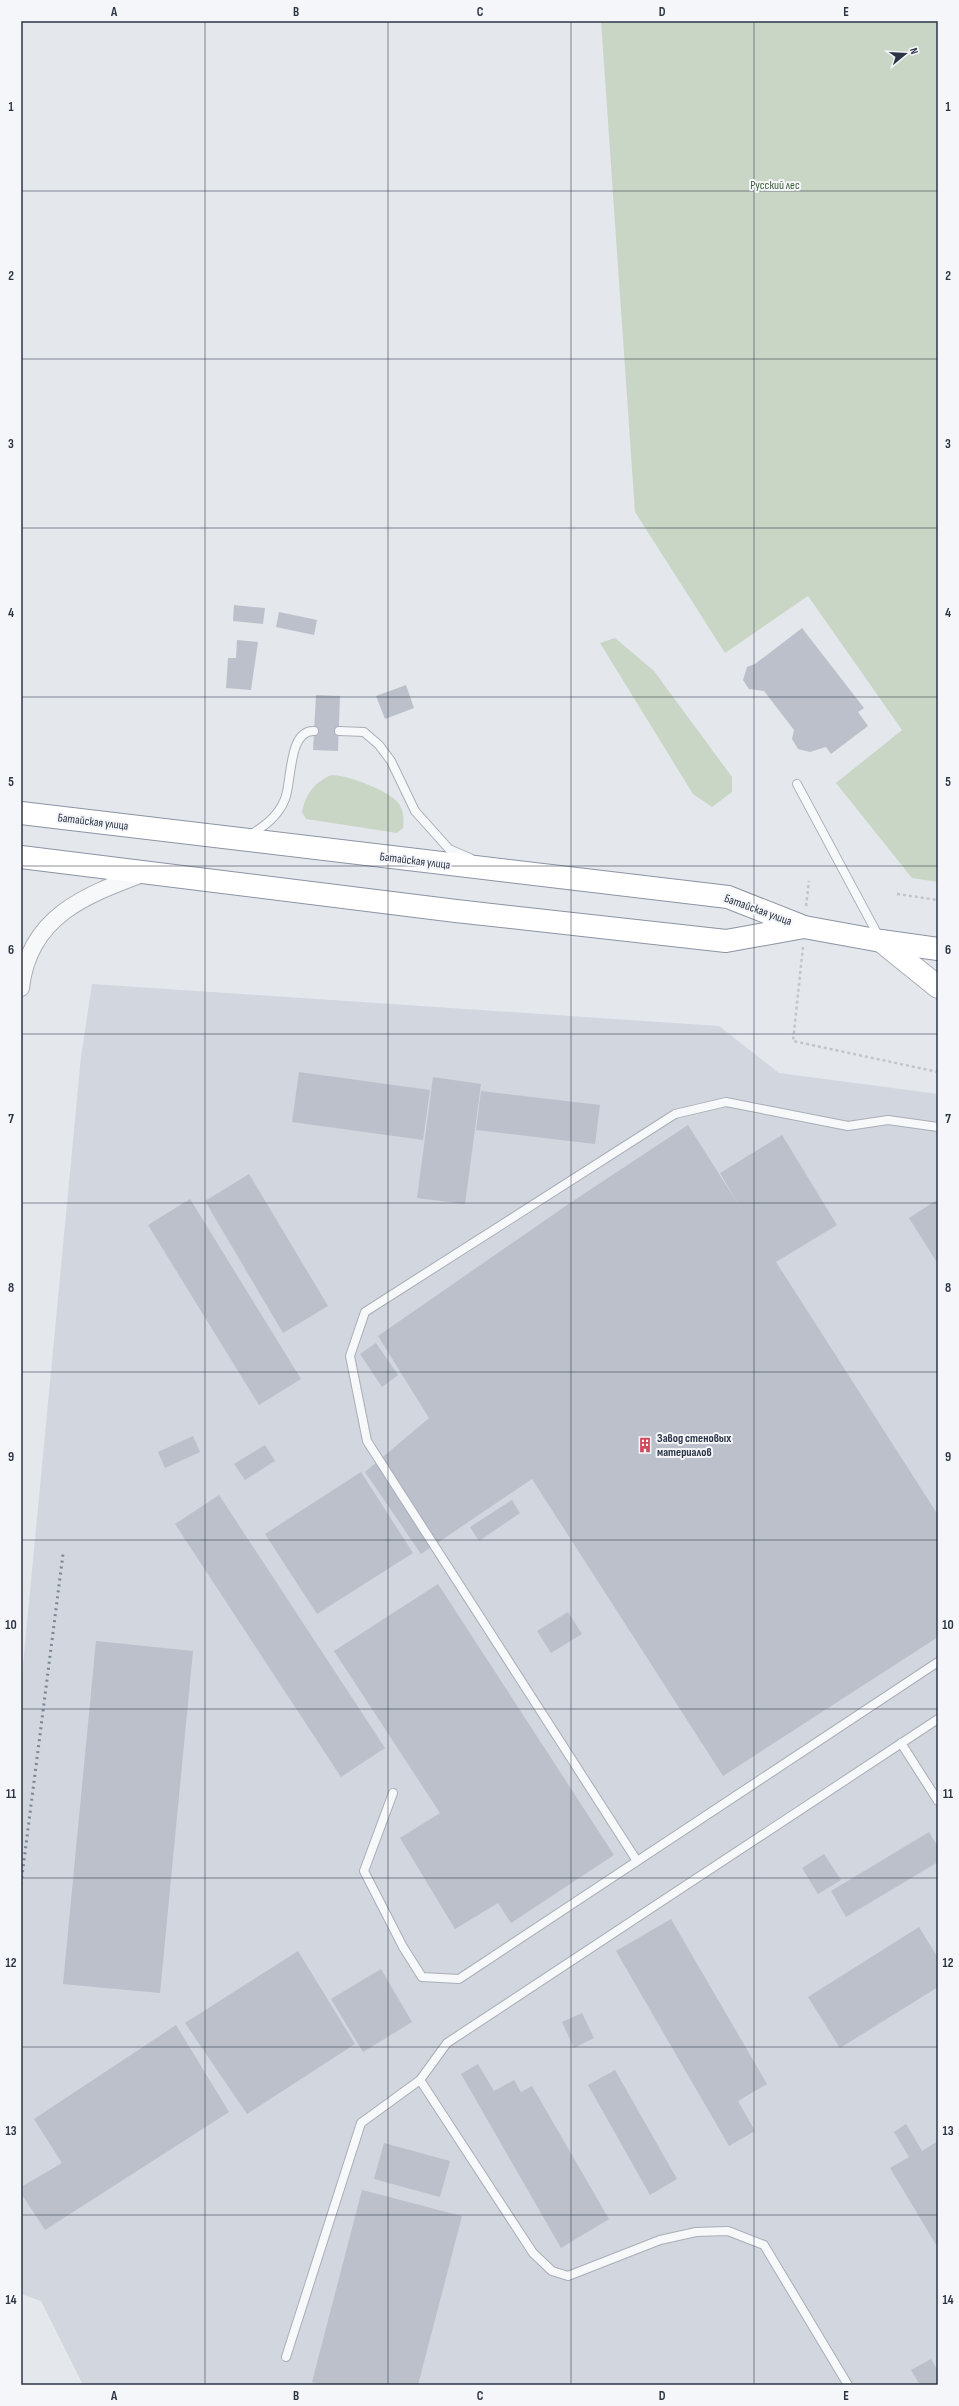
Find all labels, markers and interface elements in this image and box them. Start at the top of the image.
text: A [110,4,118,20]
text: B [293,4,299,20]
text: C [477,4,484,20]
text: D [659,4,666,20]
text: E [843,4,849,20]
north arrow [885,34,925,74]
text: N [907,46,921,56]
text: 1 [8,99,14,115]
text: 1 [945,99,951,115]
park label: Русский лес [750,178,800,193]
text: 2 [8,268,14,284]
text: 2 [945,268,951,284]
text: 3 [8,436,14,452]
text: 3 [945,436,951,452]
text: 4 [8,605,14,621]
text: 4 [945,605,951,621]
text: 5 [8,774,14,790]
text: 5 [945,774,951,790]
street label: Батайская улица [57,810,130,834]
street label: Батайская улица [379,849,452,873]
street label: Батайская улица [722,891,794,929]
text: 6 [8,942,14,958]
text: 6 [945,942,951,958]
text: 7 [8,1111,14,1127]
text: 7 [945,1111,951,1127]
text: 8 [8,1280,14,1296]
text: 8 [945,1280,951,1296]
place label: Завод стеновых материалов [657,1431,731,1460]
building icon: Завод стеновых материалов [636,1436,654,1454]
text: 9 [8,1449,14,1465]
text: 9 [945,1449,951,1465]
text: 10 [5,1617,17,1633]
text: 10 [942,1617,954,1633]
text: 11 [6,1786,16,1802]
text: 11 [943,1786,953,1802]
text: 12 [6,1955,17,1971]
text: 12 [943,1955,954,1971]
text: 13 [6,2123,17,2139]
text: 13 [943,2123,954,2139]
text: 14 [5,2292,17,2308]
text: 14 [942,2292,954,2308]
text: A [110,2388,118,2404]
text: B [293,2388,299,2404]
text: C [477,2388,484,2404]
text: D [659,2388,666,2404]
text: E [843,2388,849,2404]

